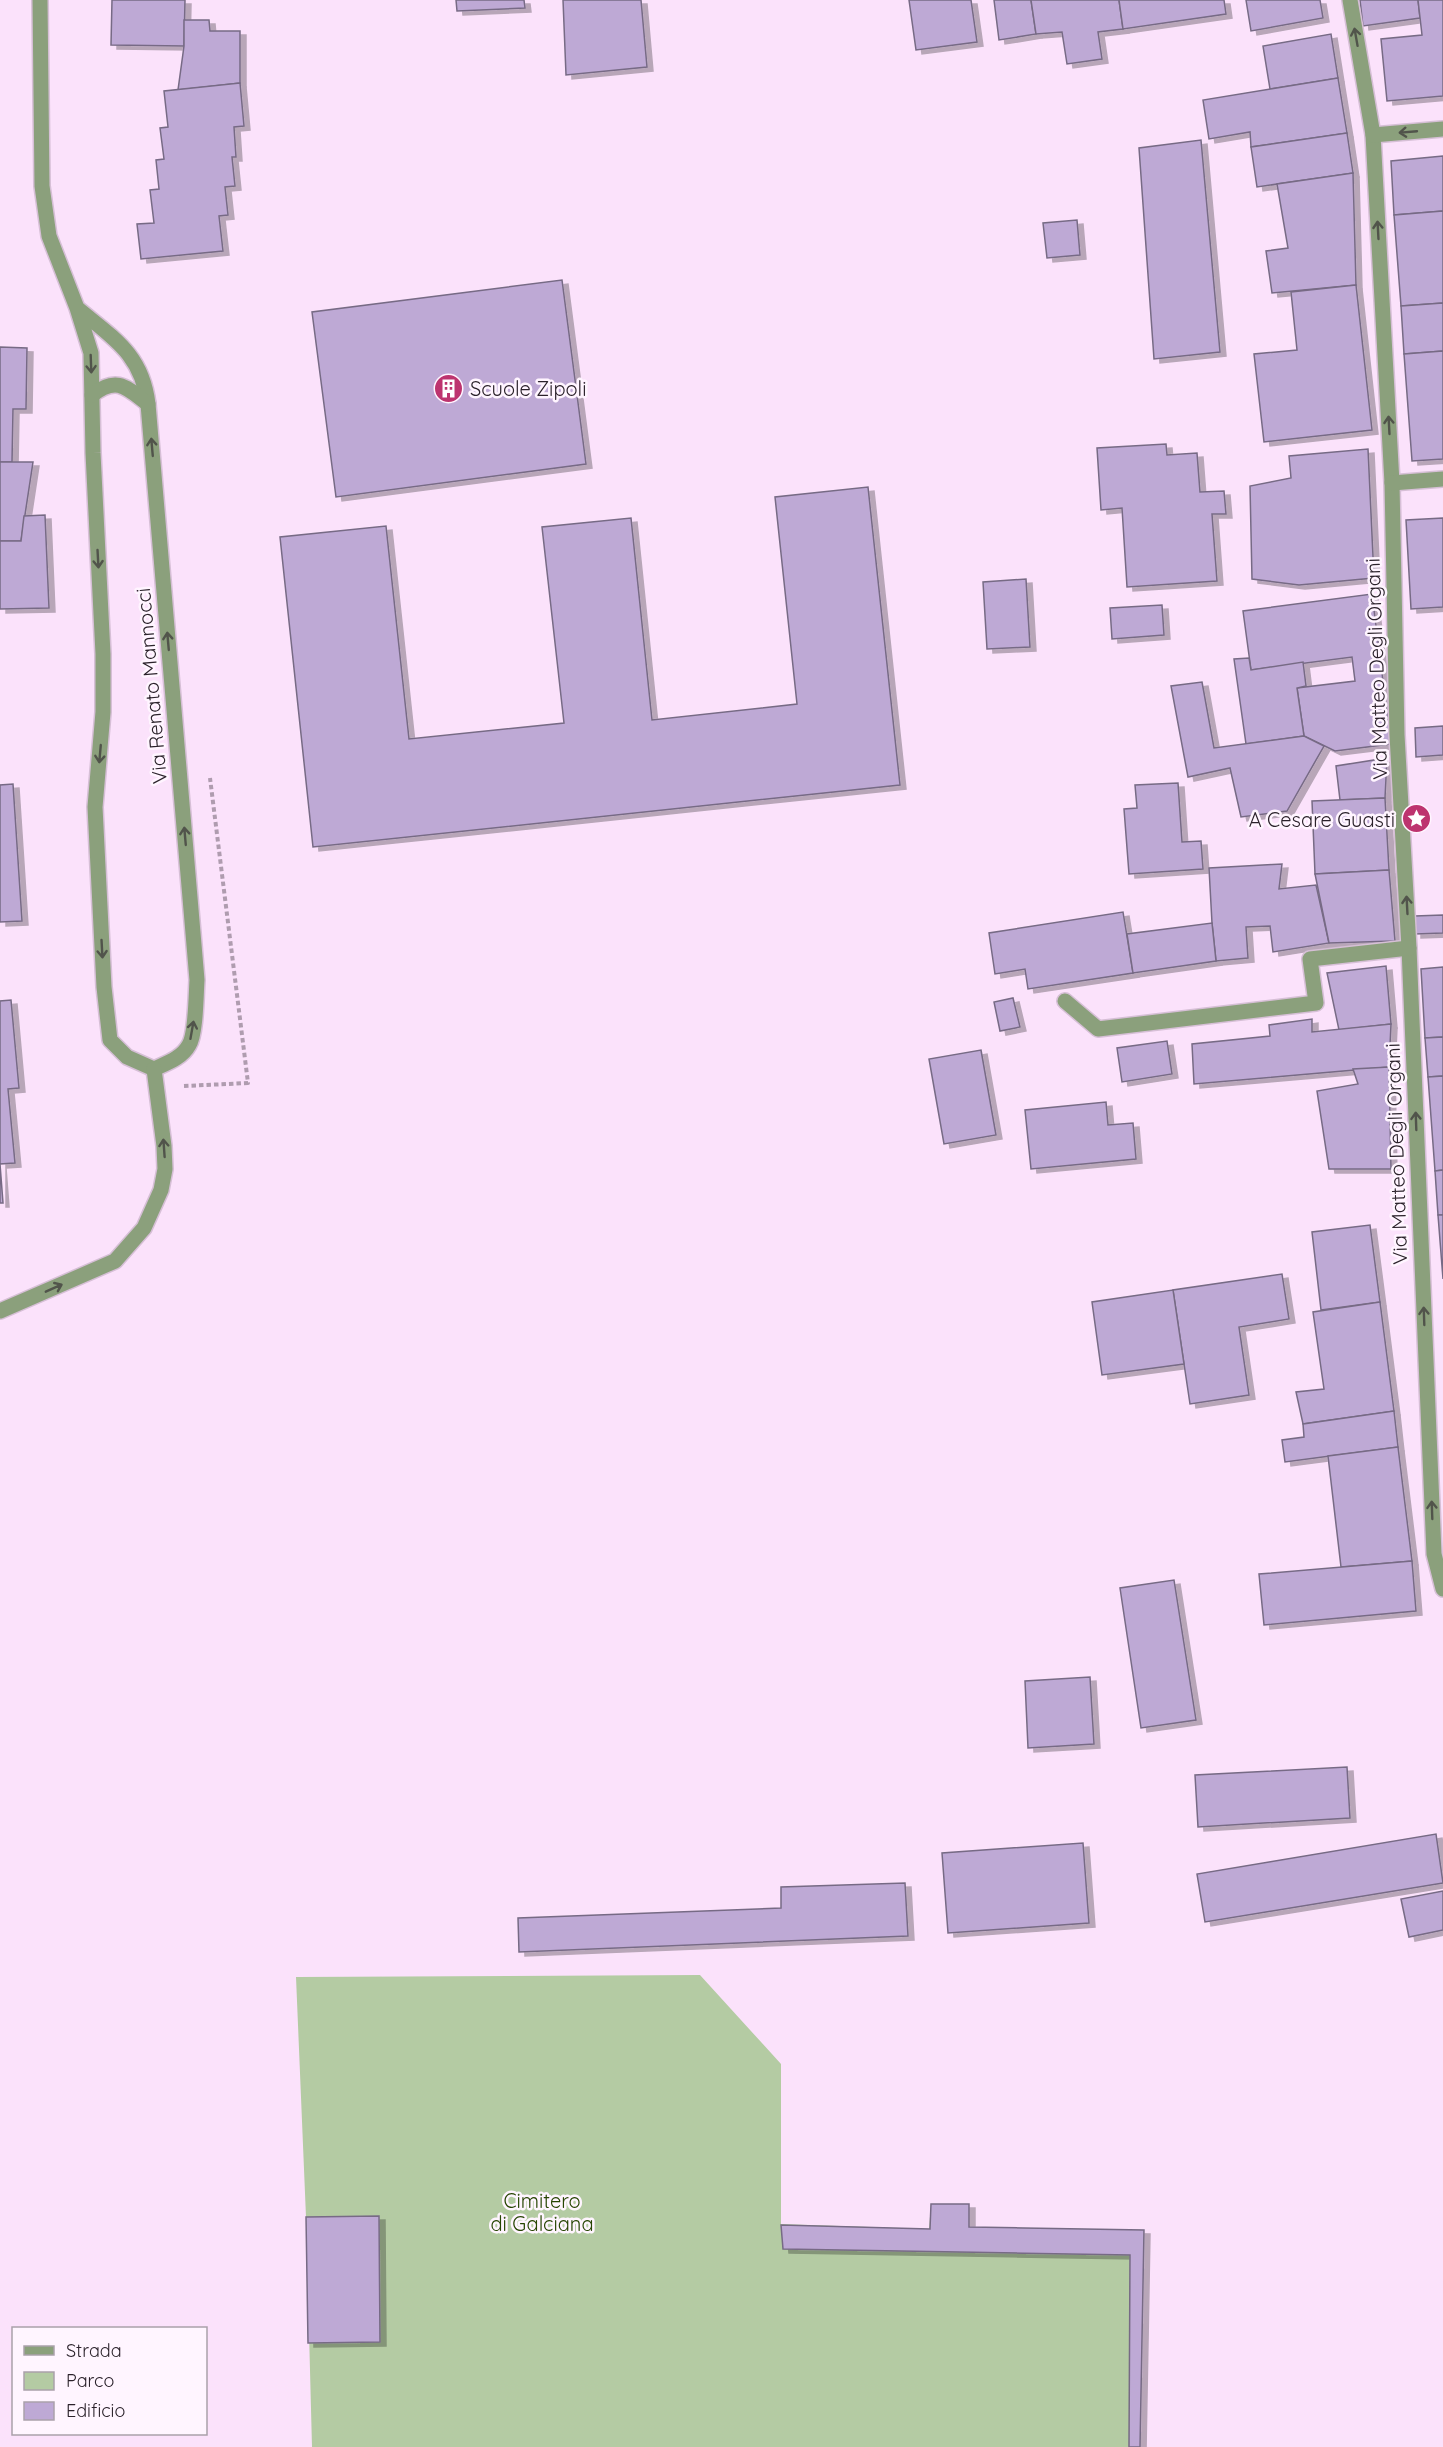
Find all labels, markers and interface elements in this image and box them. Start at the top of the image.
one-way arrow [1350,28,1361,47]
one-way arrow [1398,127,1418,138]
one-way arrow [1373,221,1384,241]
one-way arrow [85,354,97,374]
building icon: Scuole Zipoli [433,372,465,404]
place label: Scuole Zipoli [470,376,586,401]
one-way arrow [1383,416,1394,436]
one-way arrow [146,438,157,457]
one-way arrow [93,549,104,569]
street label: Via Matteo Degli Organi [1360,558,1392,780]
street label: Via Renato Mannocci [130,587,172,785]
one-way arrow [162,632,173,652]
one-way arrow [94,744,105,764]
place icon: A Cesare Guasti [1400,803,1432,835]
place label: A Cesare Guasti [1249,807,1395,832]
one-way arrow [179,826,190,846]
one-way arrow [1401,895,1412,915]
one-way arrow [97,938,108,958]
one-way arrow [187,1020,198,1040]
street label: Via Matteo Degli Organi [1380,1043,1412,1265]
one-way arrow [1411,1111,1422,1131]
one-way arrow [158,1139,169,1158]
one-way arrow [44,1282,62,1293]
one-way arrow [1418,1306,1430,1326]
one-way arrow [1426,1501,1438,1521]
park label: Cimitero di Galciana [491,2188,594,2236]
legend [12,2327,207,2435]
text: Strada [66,2339,122,2362]
text: Parco [66,2369,114,2392]
text: Edificio [66,2399,125,2422]

